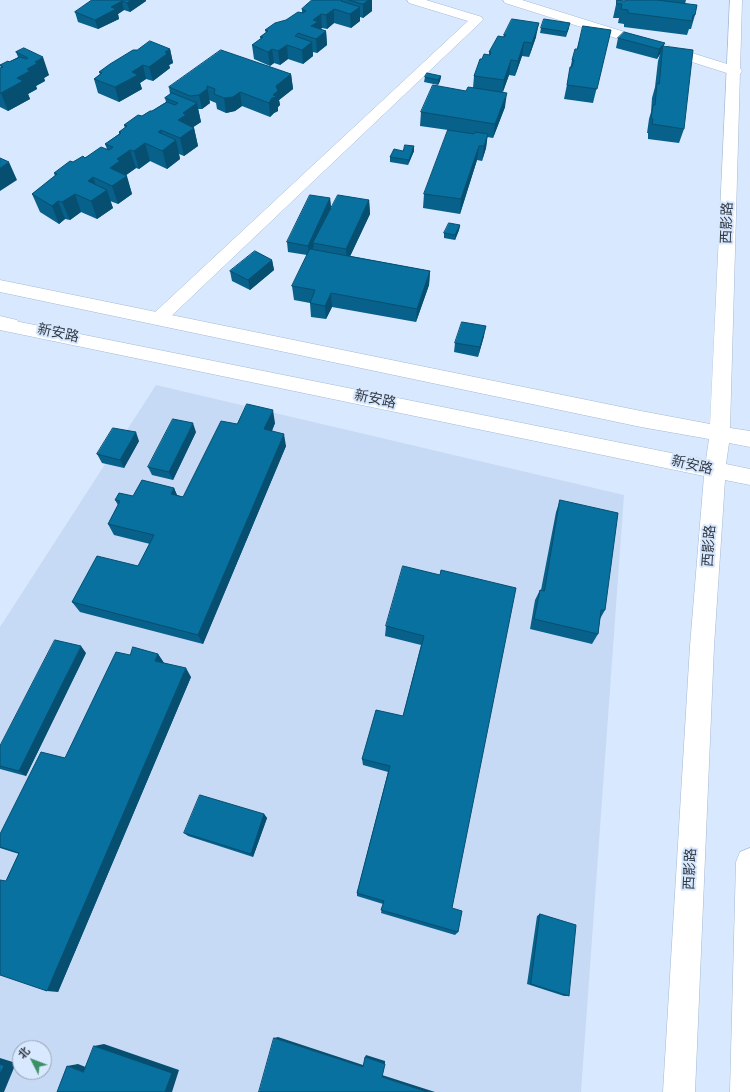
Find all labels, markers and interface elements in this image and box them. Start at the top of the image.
street label: 西影路 [719,202,737,244]
street label: 新安路 [36,321,80,347]
street label: 新安路 [353,387,397,413]
street label: 新安路 [670,453,714,479]
street label: 西影路 [700,524,720,568]
street label: 西影路 [682,848,700,890]
north arrow [12,1040,52,1080]
text: 北 [14,1043,33,1062]

